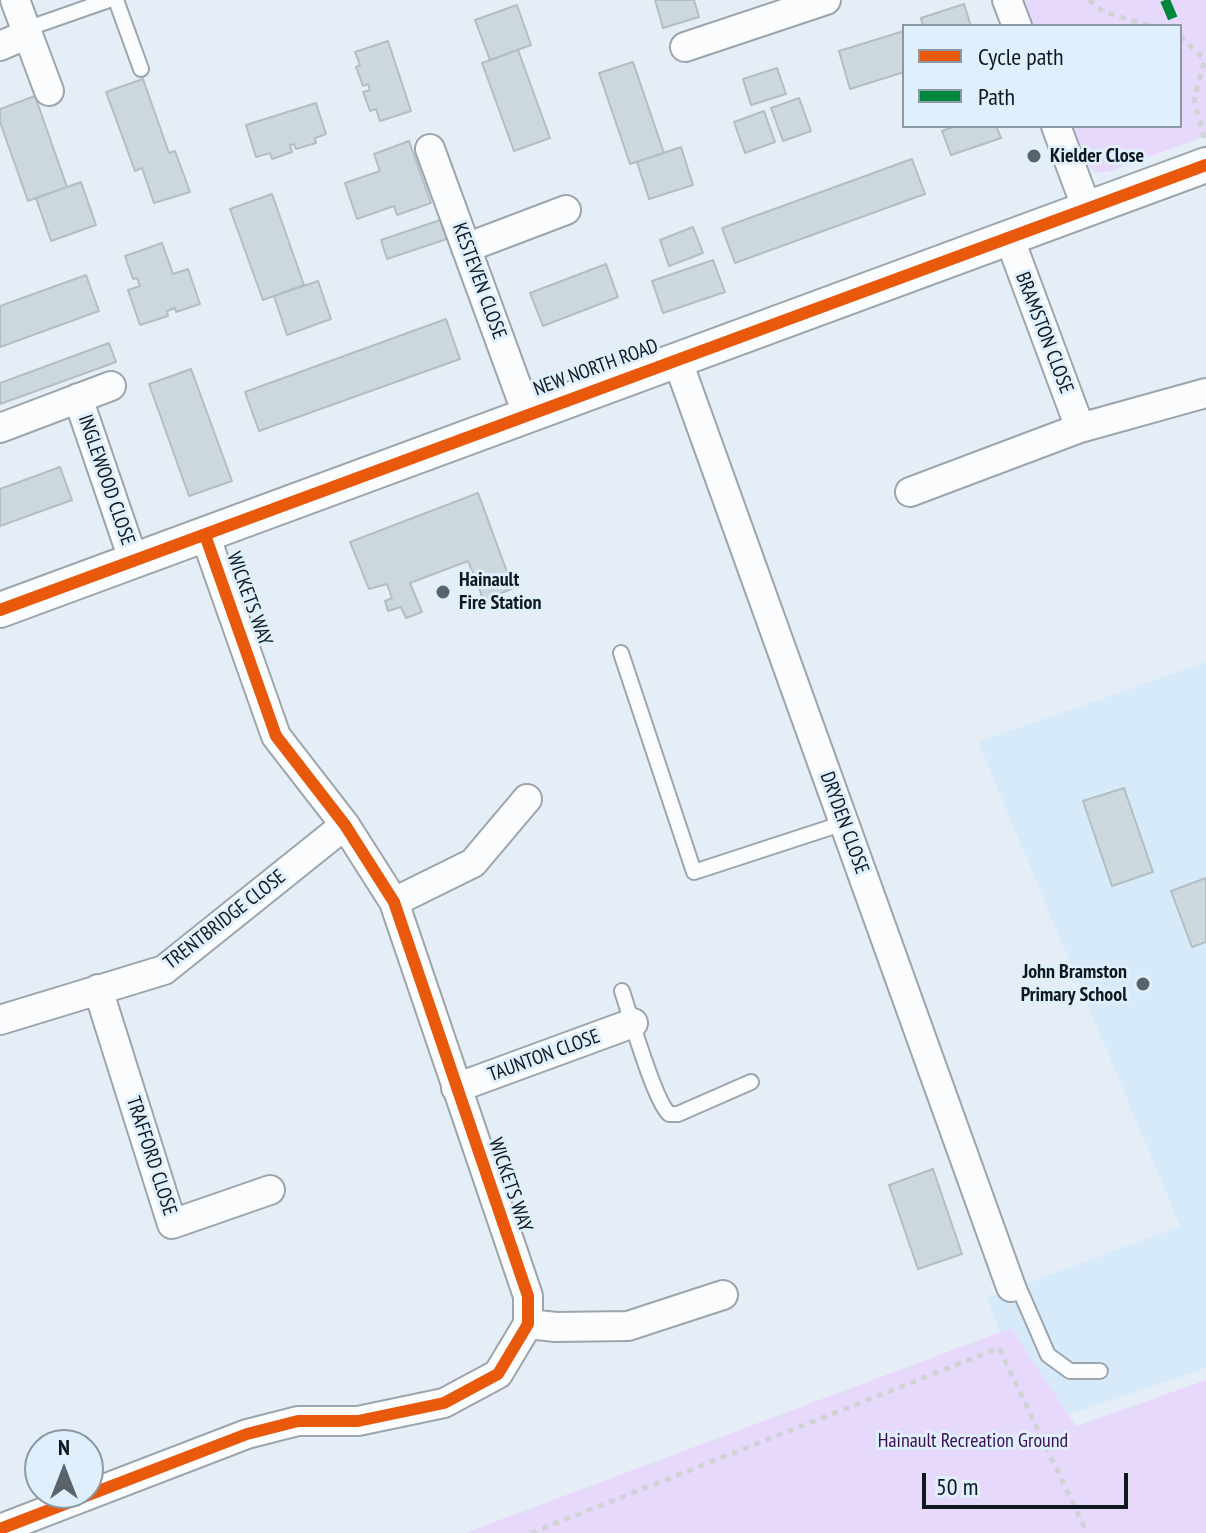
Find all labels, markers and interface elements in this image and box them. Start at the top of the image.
legend [902,24,1182,128]
text: Cycle path [978,41,1064,72]
text: Path [978,81,1015,112]
place label: Kielder Close [1050,144,1144,168]
marker: Kielder Close [1025,147,1043,165]
street label: KESTEVEN CLOSE [447,220,511,342]
street label: BRAMSTON CLOSE [1010,269,1078,397]
street label: NEW NORTH ROAD [530,334,662,402]
street label: INGLEWOOD CLOSE [72,412,140,548]
street label: WICKETS WAY [221,549,277,649]
place label: Hainault Fire Station [459,568,541,615]
marker: Hainault Fire Station [434,583,452,601]
street label: DRYDEN CLOSE [814,769,874,877]
street label: TRENTBRIDGE CLOSE [159,865,291,975]
place label: John Bramston Primary School [1021,960,1127,1007]
marker: John Bramston Primary School [1134,975,1152,993]
street label: TAUNTON CLOSE [485,1025,603,1087]
street label: TRAFFORD CLOSE [120,1093,182,1219]
street label: WICKETS WAY [483,1135,537,1235]
north arrow [24,1429,104,1509]
park label: Hainault Recreation Ground [878,1429,1068,1453]
text: N [58,1433,70,1461]
scale bar [926,1457,1132,1507]
text: 50 m [936,1471,978,1502]

